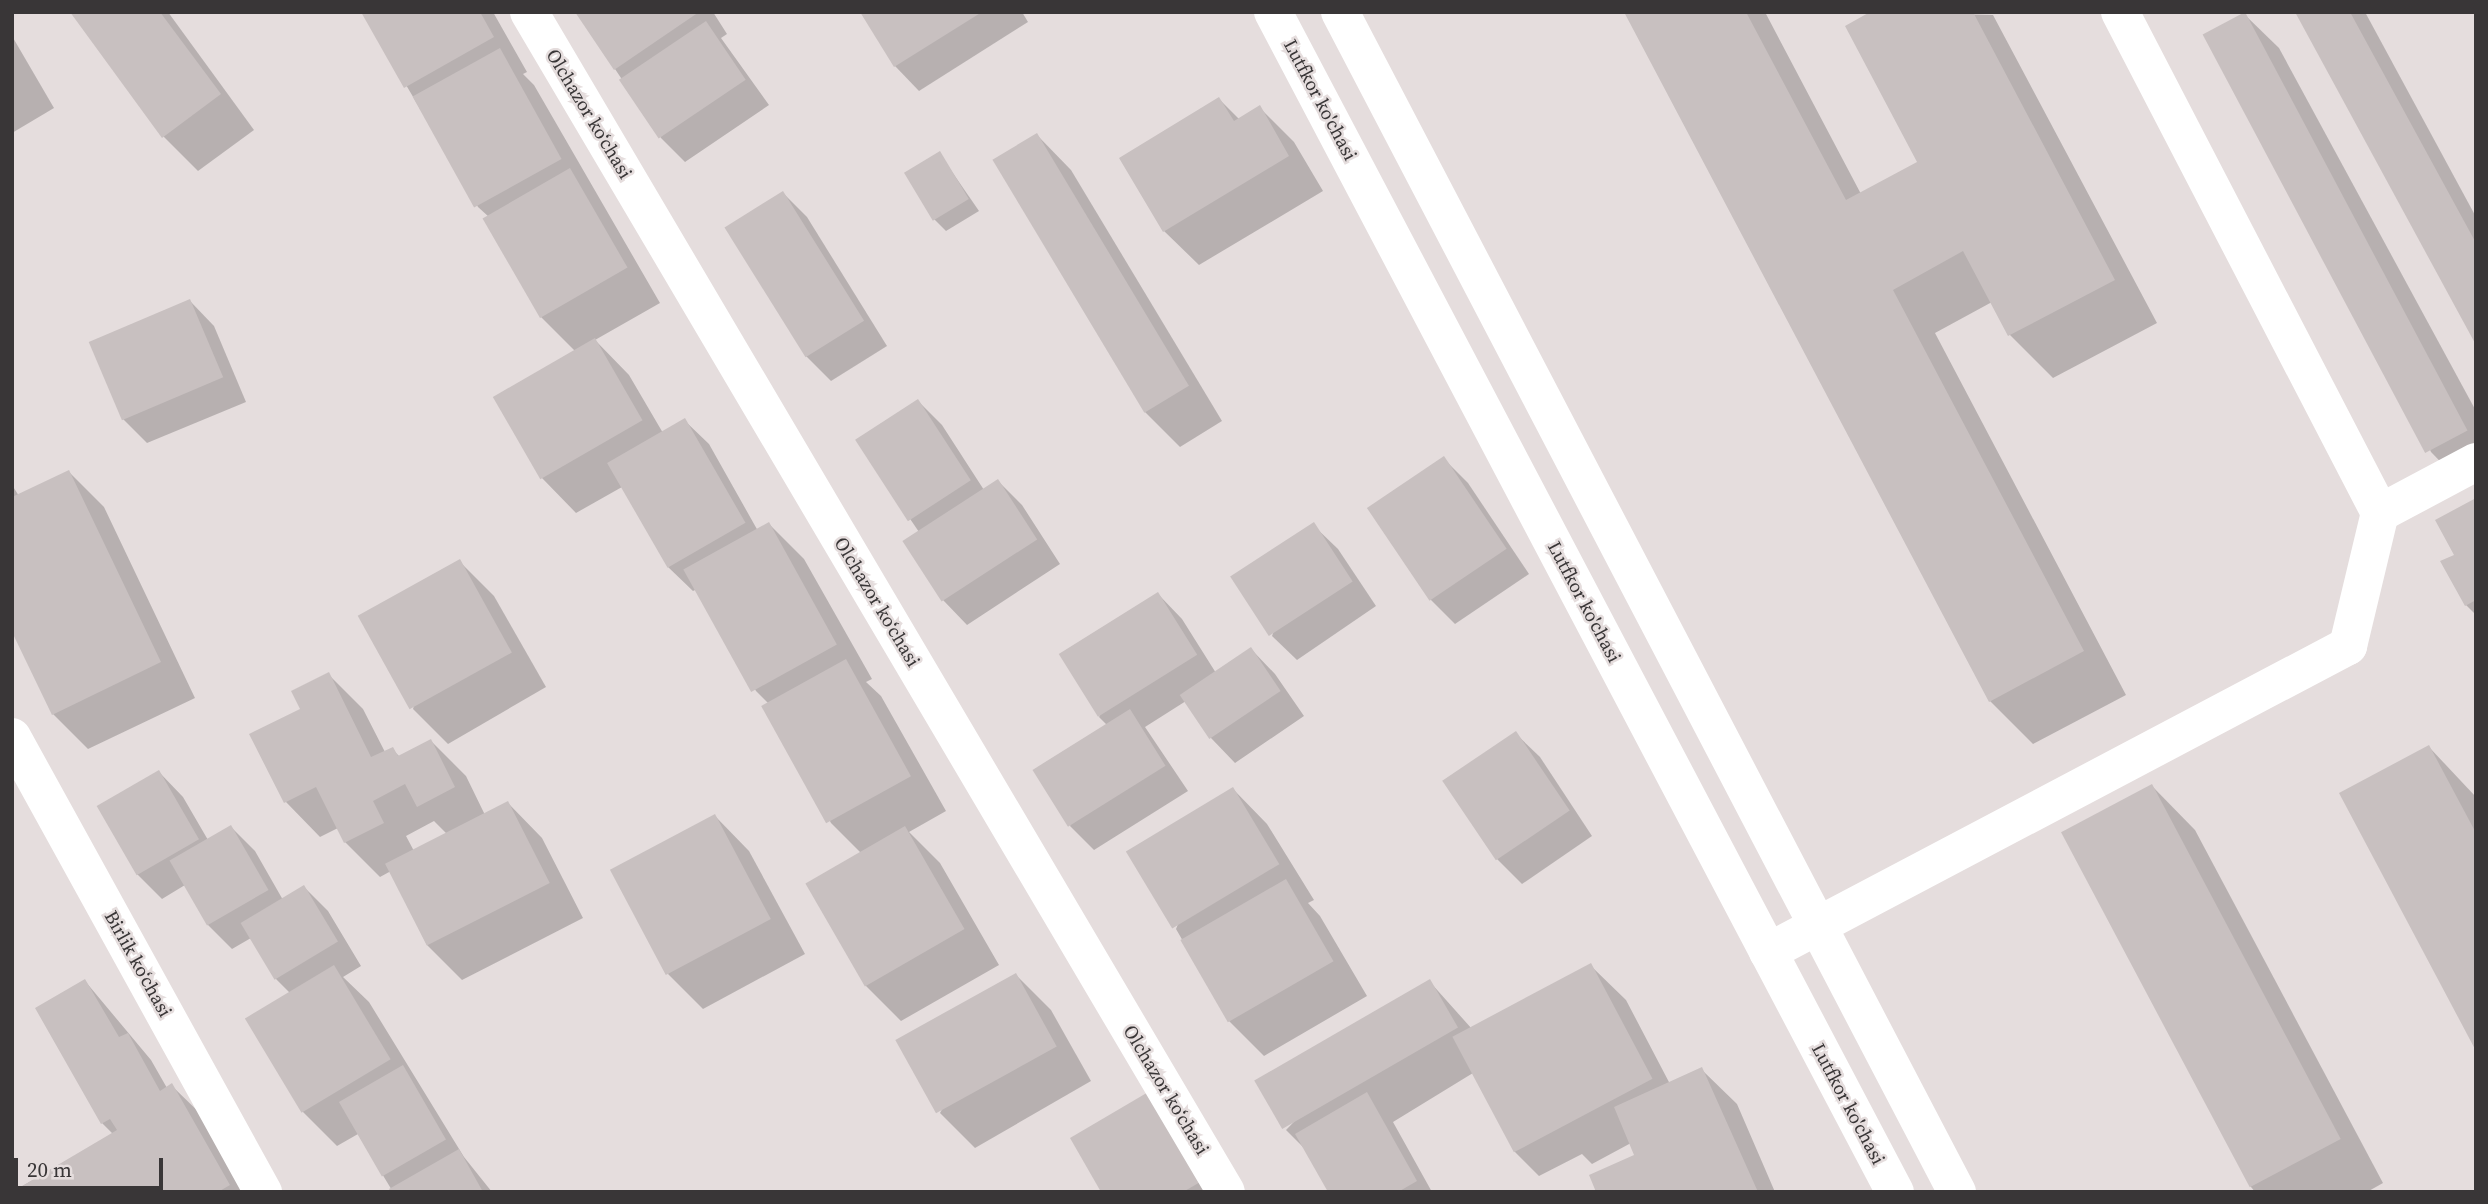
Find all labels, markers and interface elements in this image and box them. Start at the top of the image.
street label: Lutfkor ko'chasi [1278,35,1362,165]
street label: Olchazor koʻchasi [541,45,637,183]
street label: Olchazor koʻchasi [829,533,925,671]
street label: Lutfkor ko'chasi [1542,537,1626,667]
street label: Birlik koʻchasi [99,907,177,1021]
street label: Olchazor koʻchasi [1118,1021,1214,1159]
street label: Lutfkor ko'chasi [1806,1039,1890,1169]
scale bar [18,1144,166,1188]
text: 20 m [27,1155,72,1184]

